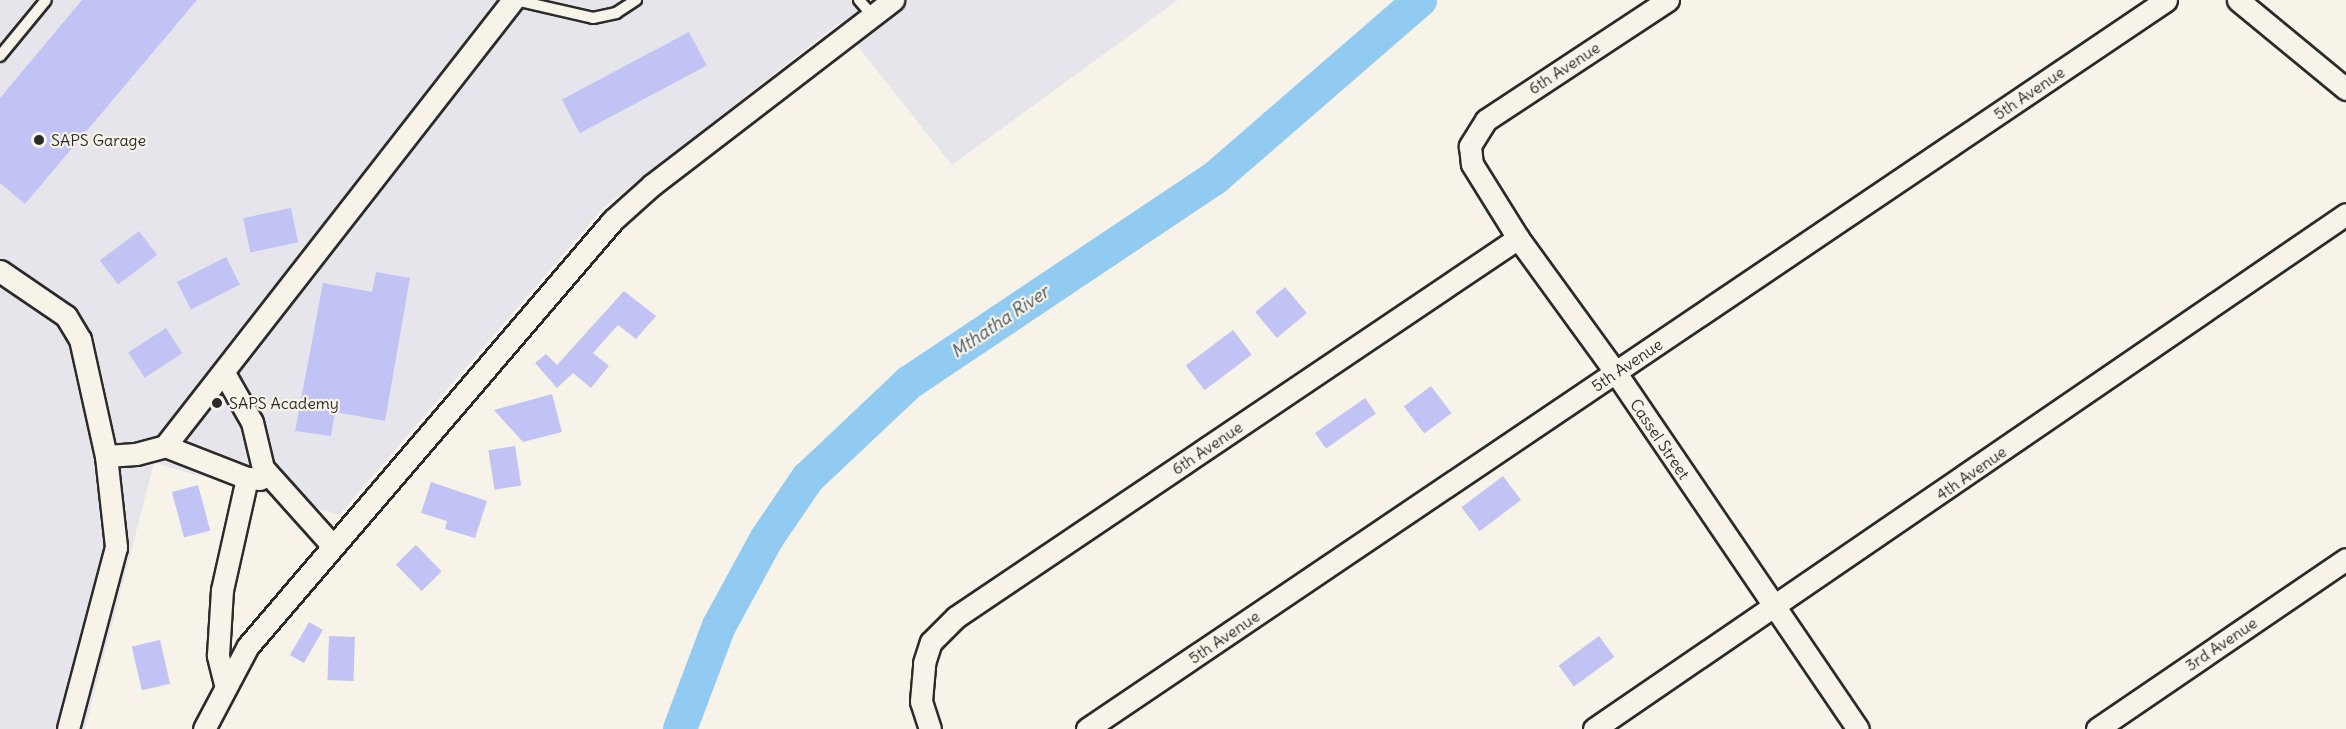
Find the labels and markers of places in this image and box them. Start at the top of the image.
place label: SAPS Garage [51,130,146,150]
marker: SAPS Garage [32,133,46,147]
place label: SAPS Academy [229,393,339,413]
marker: SAPS Academy [210,396,224,410]

